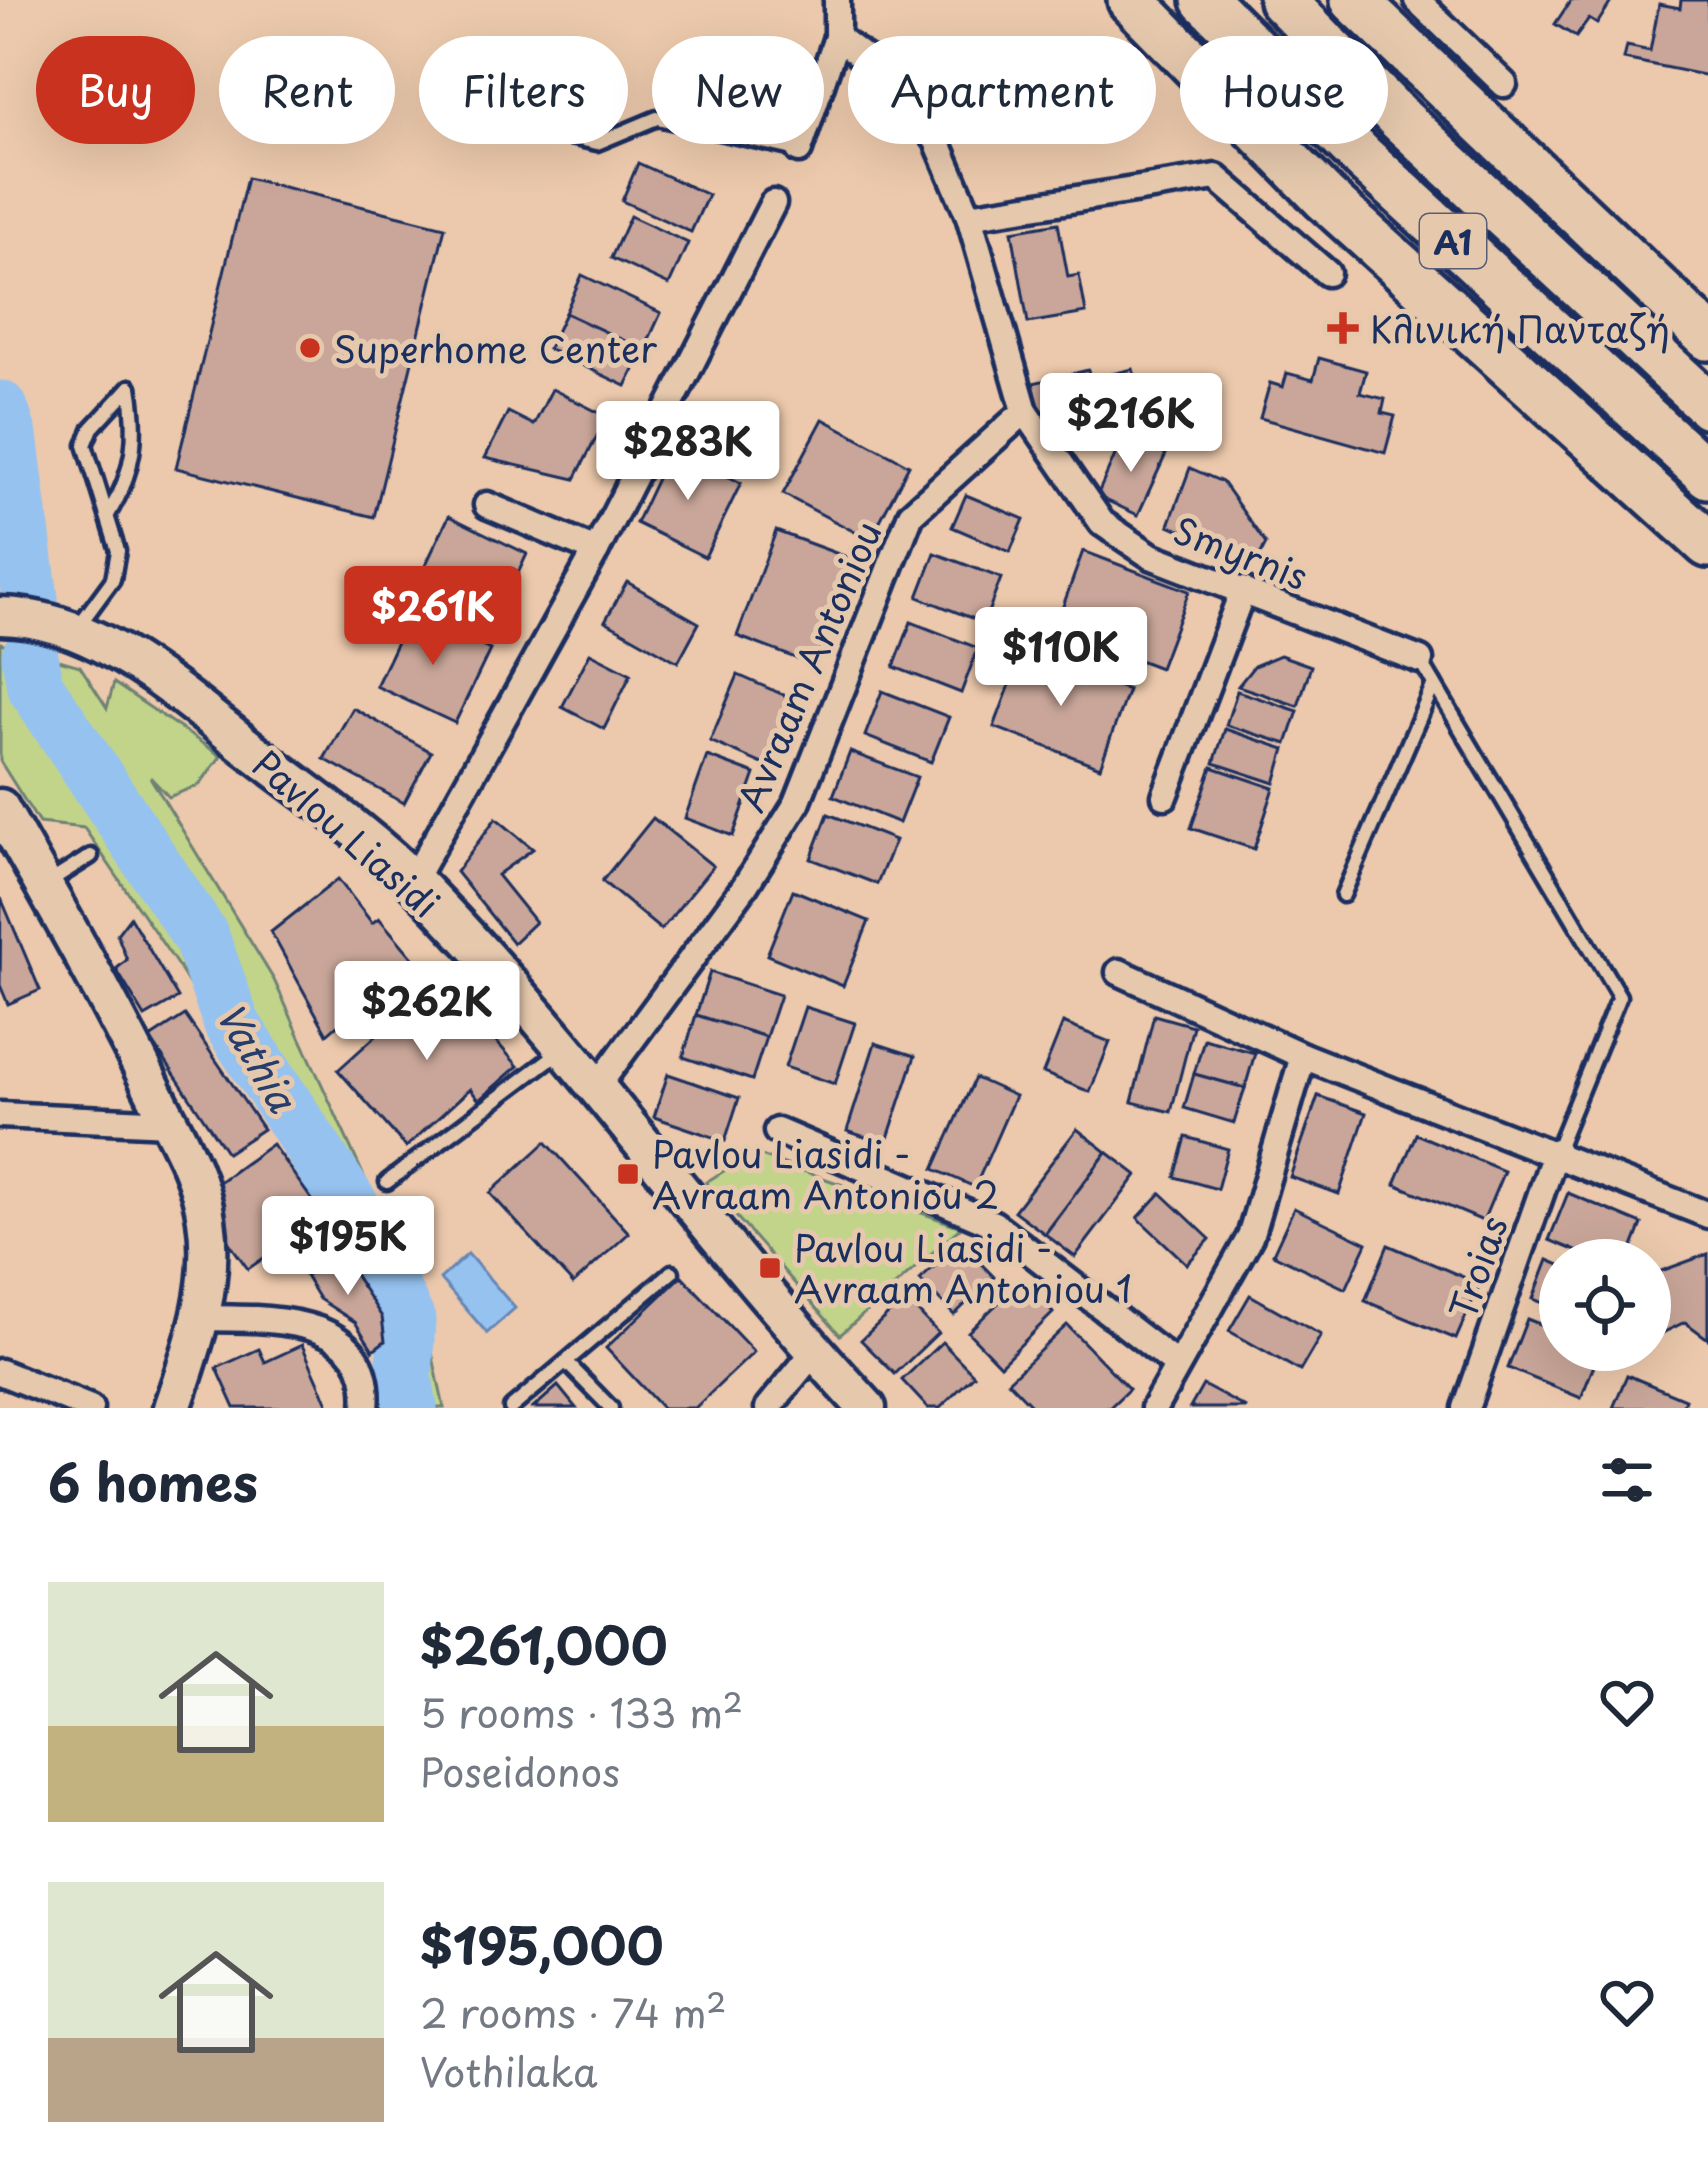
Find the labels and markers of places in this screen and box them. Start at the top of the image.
place label: Κλινική Πανταζή [1370,301,1670,355]
marker: Κλινική Πανταζή [1327,312,1359,344]
place label: Superhome Center [334,321,657,375]
marker: Superhome Center [297,335,323,361]
pin: $216K [1047,373,1215,475]
pin: $283K [604,401,772,503]
pin: $261K [349,566,517,668]
pin: $110K [977,607,1145,709]
pin: $262K [343,961,511,1063]
place label: Pavlou Liasidi - Avraam Antoniou 2 [652,1126,999,1221]
marker: Pavlou Liasidi - Avraam Antoniou 2 [615,1161,641,1187]
pin: $195K [264,1196,432,1298]
place label: Pavlou Liasidi - Avraam Antoniou 1 [794,1220,1132,1315]
marker: Pavlou Liasidi - Avraam Antoniou 1 [757,1255,783,1281]

